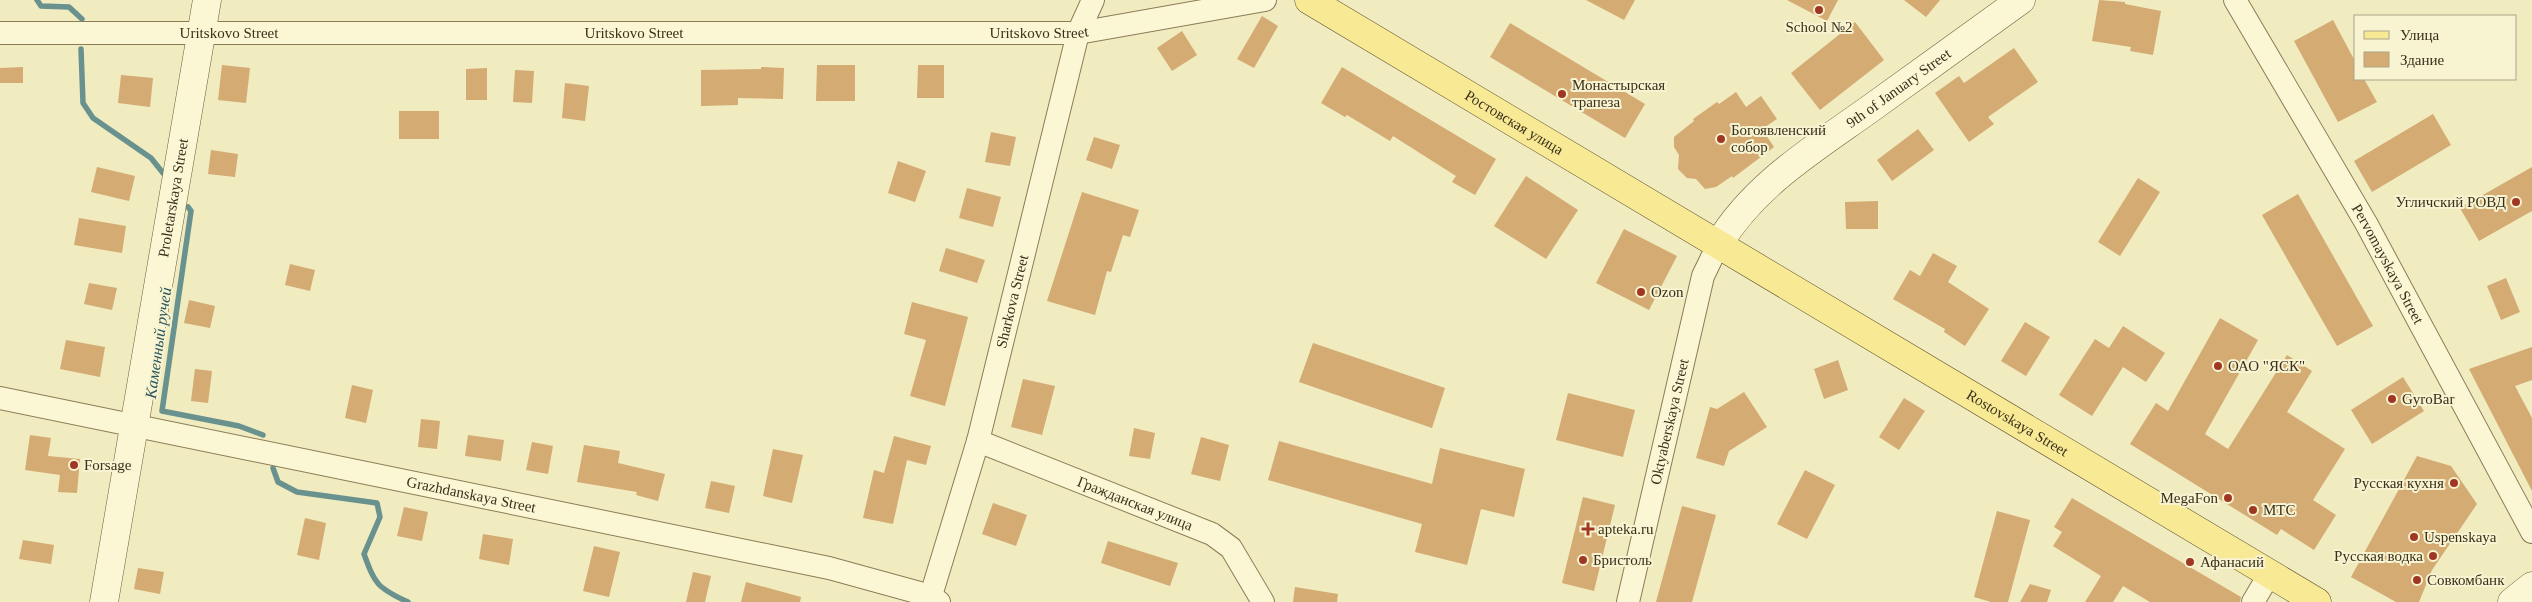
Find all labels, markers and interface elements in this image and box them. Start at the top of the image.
marker: School №2 [1813,4,1825,16]
legend [2354,15,2517,80]
place label: School №2 [1785,19,1853,35]
street label: Uritskovo Street [990,23,1090,41]
street label: Uritskovo Street [180,25,279,41]
street label: Uritskovo Street [585,25,684,41]
text: Улица [2400,27,2439,43]
street label: 9th of January Street [1843,45,1955,131]
text: Здание [2400,52,2444,68]
place label: Монастырская трапеза [1572,77,1665,110]
street label: Ростовская улица [1462,87,1566,158]
marker: Монастырская трапеза [1556,88,1568,100]
place label: Богоявленский собор [1731,122,1826,155]
marker: Богоявленский собор [1715,133,1727,145]
street label: Proletarskaya Street [155,136,191,259]
place label: Угличский РОВД [2395,194,2506,210]
marker: Угличский РОВД [2510,196,2522,208]
street label: Pervomayskaya Street [2349,201,2427,327]
street label: Sharkova Street [993,252,1032,350]
place label: Ozon [1651,284,1684,300]
water label: Каменный ручей [142,286,175,401]
marker: Ozon [1635,286,1647,298]
street label: Oktyaberskaya Street [1647,356,1692,486]
place label: ОАО "ЯСК" [2228,358,2305,374]
marker: ОАО "ЯСК" [2212,360,2224,372]
street label: Rostovskaya Street [1964,387,2072,460]
place label: GyroBar [2402,391,2455,407]
marker: GyroBar [2386,393,2398,405]
place label: Forsage [84,457,132,473]
marker: Forsage [68,459,80,471]
street label: Гражданская улица [1075,473,1195,534]
street label: Grazhdanskaya Street [405,474,538,516]
place label: Русская кухня [2353,475,2444,491]
marker: Русская кухня [2448,477,2460,489]
place label: MegaFon [2161,490,2218,506]
marker: MegaFon [2222,492,2234,504]
place label: МТС [2263,502,2296,518]
marker: МТС [2247,504,2259,516]
place label: apteka.ru [1598,521,1654,537]
marker: apteka.ru [1582,523,1594,535]
place label: Uspenskaya [2424,529,2497,545]
marker: Uspenskaya [2408,531,2420,543]
place label: Русская водка [2334,548,2423,564]
marker: Русская водка [2427,550,2439,562]
place label: Бристоль [1593,552,1652,568]
marker: Бристоль [1577,554,1589,566]
place label: Афанасий [2200,554,2264,570]
marker: Афанасий [2184,556,2196,568]
place label: Совкомбанк [2427,572,2505,588]
marker: Совкомбанк [2411,574,2423,586]

